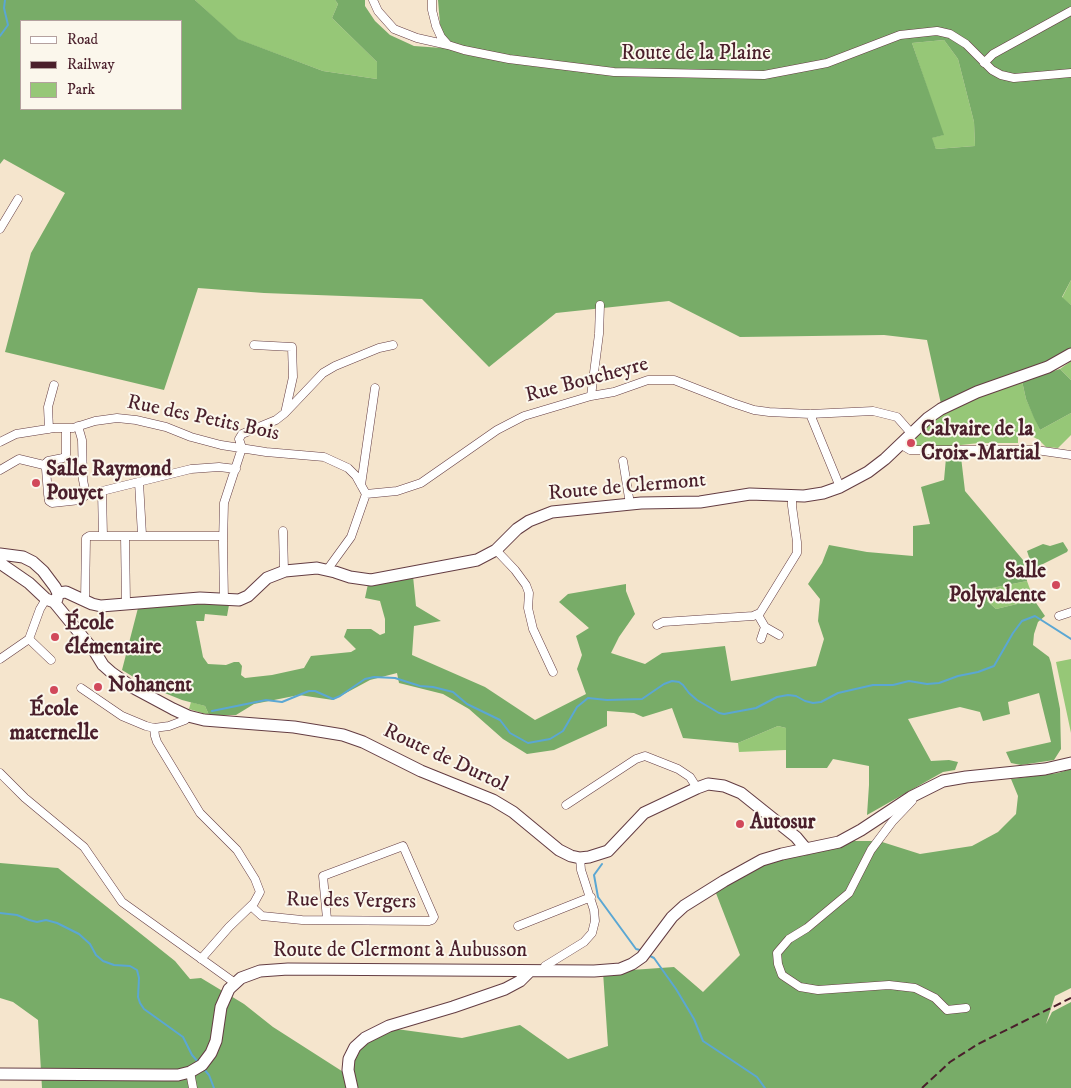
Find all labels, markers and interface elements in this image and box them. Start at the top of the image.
legend [20,20,182,110]
text: Road [67,30,98,49]
street label: Route de la Plaine [621,42,771,68]
text: Railway [67,55,115,74]
text: Park [67,80,95,99]
street label: Rue Boucheyre [523,353,651,409]
street label: Rue des Petits Bois [125,391,281,447]
place label: Calvaire de la Croix-Martial [921,418,1040,468]
marker: Calvaire de la Croix-Martial [905,437,917,449]
place label: Salle Raymond Pouyet [46,458,172,508]
street label: Route de Clermont [547,469,707,507]
marker: Salle Raymond Pouyet [30,477,42,489]
place label: Salle Polyvalente [949,560,1046,610]
marker: Salle Polyvalente [1050,579,1062,591]
place label: École élémentaire [65,612,161,662]
marker: École élémentaire [49,631,61,643]
place label: Nohanent [108,674,192,700]
marker: Nohanent [92,681,104,693]
marker: École maternelle [48,684,60,696]
place label: École maternelle [10,698,98,748]
street label: Route de Durtol [379,719,511,799]
place label: Autosur [750,811,815,837]
marker: Autosur [734,818,746,830]
street label: Rue des Vergers [286,888,416,916]
street label: Route de Clermont à Aubusson [273,939,527,965]

